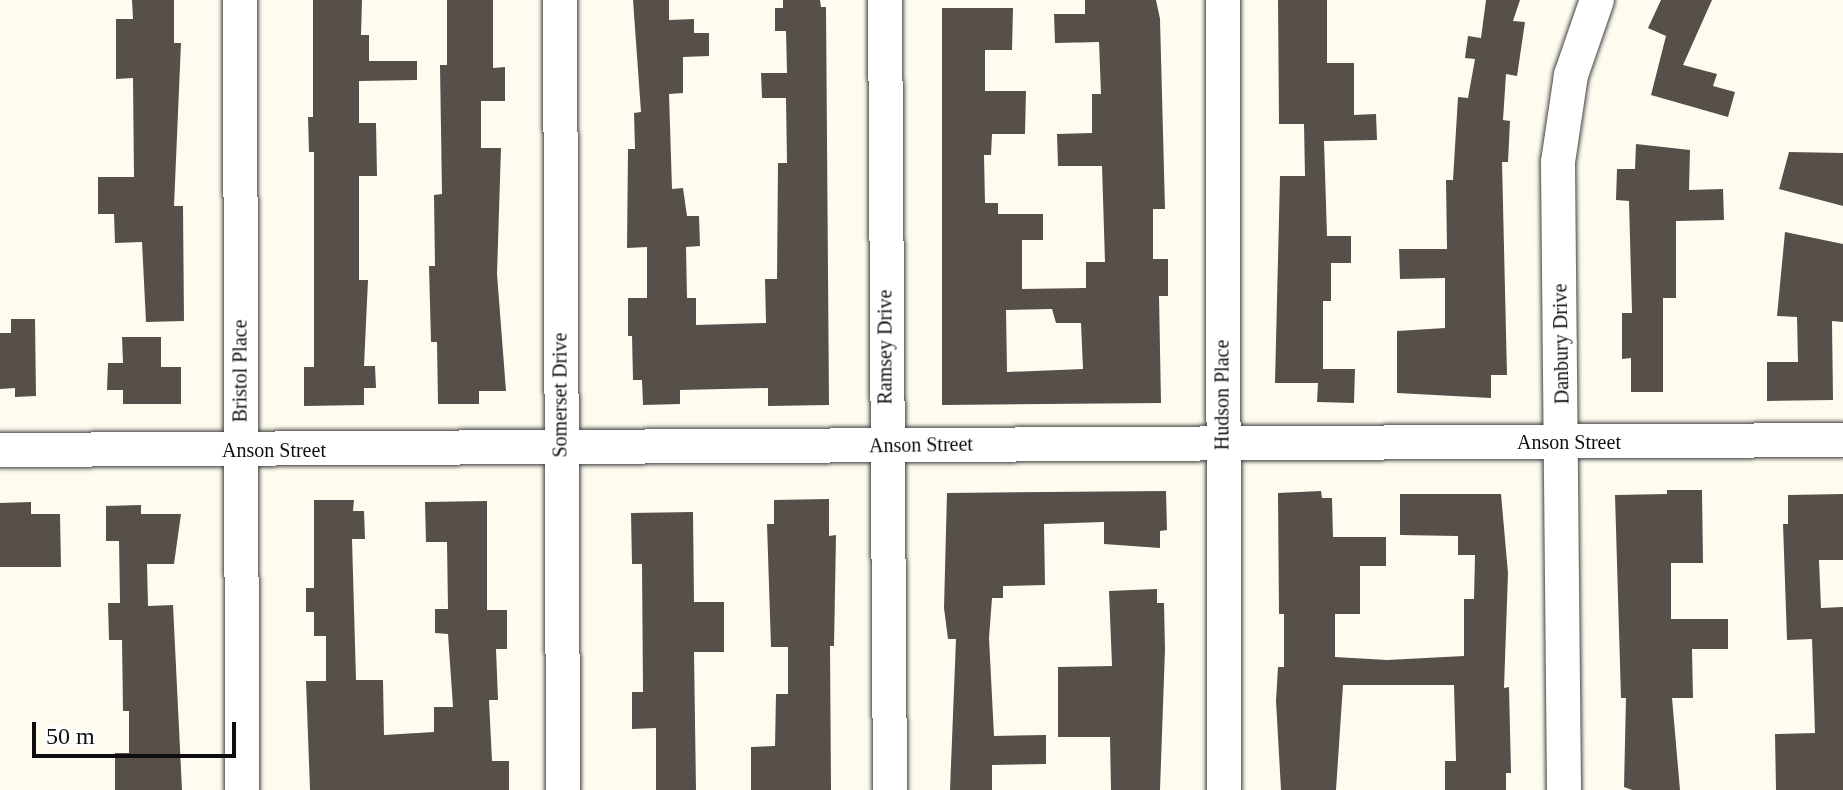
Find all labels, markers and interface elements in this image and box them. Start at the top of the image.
street label: Danbury Drive [1548,284,1574,404]
street label: Ramsey Drive [873,290,897,404]
street label: Bristol Place [228,320,252,422]
street label: Somerset Drive [548,333,572,457]
street label: Hudson Place [1210,340,1234,450]
street label: Anson Street [1517,430,1621,454]
street label: Anson Street [869,432,973,458]
street label: Anson Street [222,438,326,462]
scale bar [36,706,240,756]
text: 50 m [46,723,95,749]

